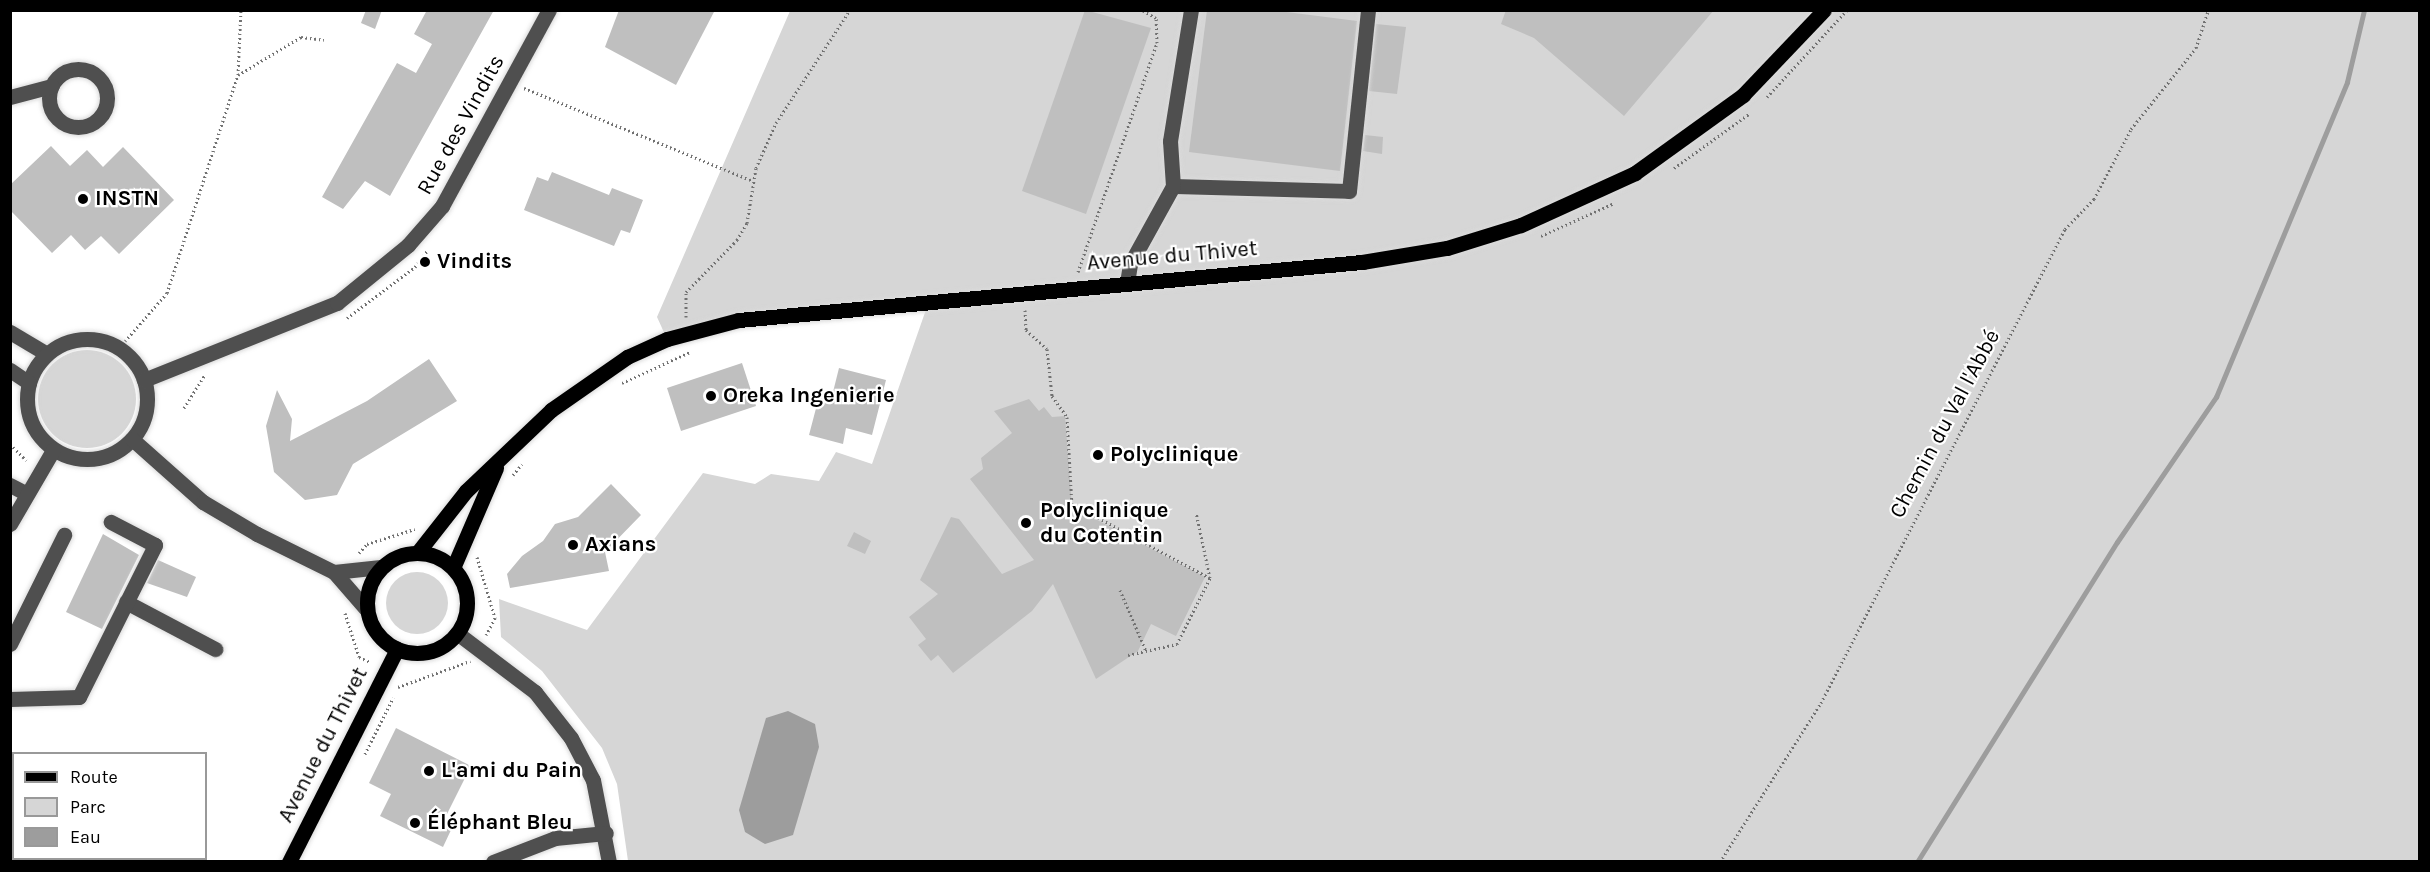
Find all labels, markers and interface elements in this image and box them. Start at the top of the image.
street label: Rue des Vindits [412,50,510,200]
place label: INSTN [95,186,159,212]
marker: INSTN [76,192,90,206]
street label: Avenue du Thivet [1086,235,1258,277]
place label: Vindits [437,249,512,275]
marker: Vindits [418,255,432,269]
street label: Chemin du Val l'Abbé [1884,325,2006,523]
place label: Oreka Ingenierie [723,383,895,409]
marker: Oreka Ingenierie [704,389,718,403]
place label: Polyclinique [1110,442,1238,468]
marker: Polyclinique [1091,448,1105,462]
place label: Polyclinique du Cotentin [1040,497,1168,548]
marker: Polyclinique du Cotentin [1017,514,1035,532]
place label: Axians [585,532,656,558]
marker: Axians [566,538,580,552]
street label: Avenue du Thivet [272,663,374,827]
legend [12,752,207,860]
place label: L'ami du Pain [441,758,582,784]
marker: L'ami du Pain [422,764,436,778]
text: Route [70,766,118,788]
text: Parc [70,796,106,818]
place label: Éléphant Bleu [427,810,573,836]
marker: Éléphant Bleu [408,816,422,830]
text: Eau [70,826,101,848]

